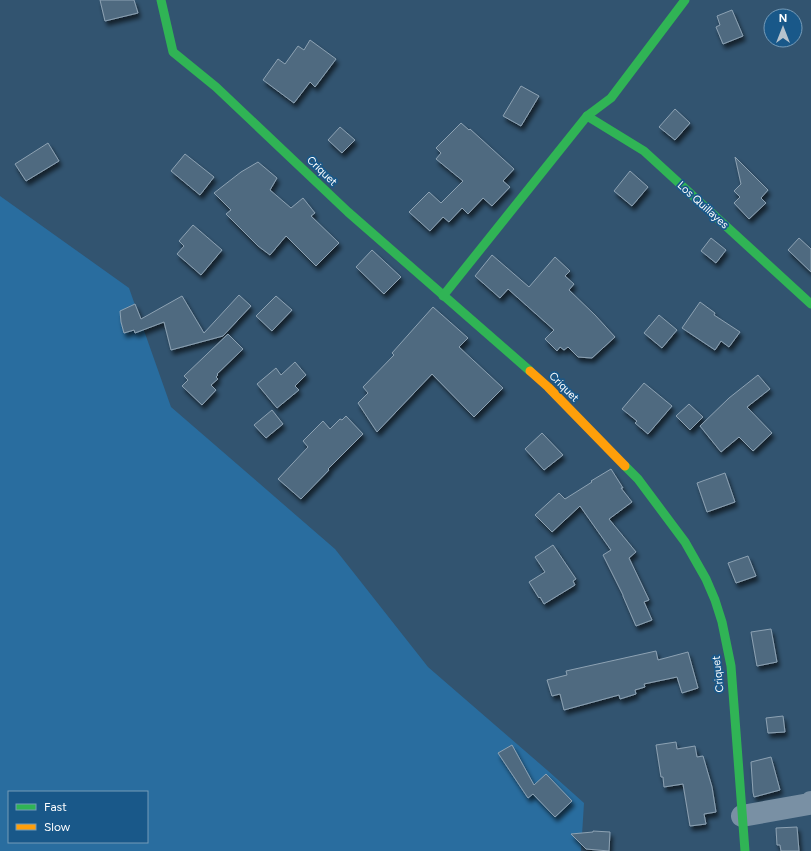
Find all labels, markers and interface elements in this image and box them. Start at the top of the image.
north arrow [763,8,803,48]
text: N [779,12,787,25]
street label: Criquet [304,154,340,188]
street label: Los Quillayes [675,179,731,231]
street label: Criquet [546,369,582,405]
street label: Criquet [710,655,726,693]
legend [8,791,148,843]
text: Fast [44,800,67,814]
text: Slow [44,820,71,834]

